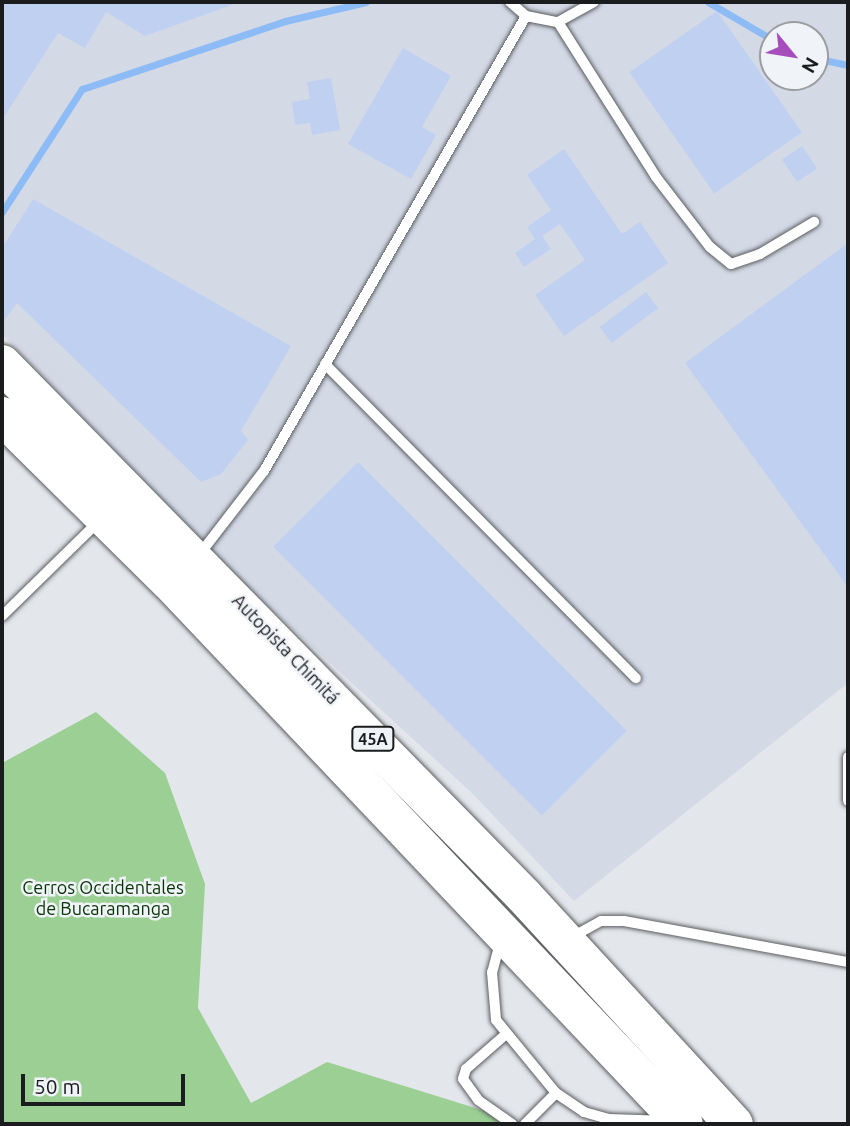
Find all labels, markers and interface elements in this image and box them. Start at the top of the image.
north arrow [759,21,829,91]
text: N [797,54,824,77]
street label: Autopista Chimitá [228,590,344,708]
road number: 45A [350,726,396,752]
park label: Cerros Occidentales de Bucaramanga [22,877,184,920]
scale bar [24,1060,189,1104]
text: 50 m [34,1074,81,1098]

